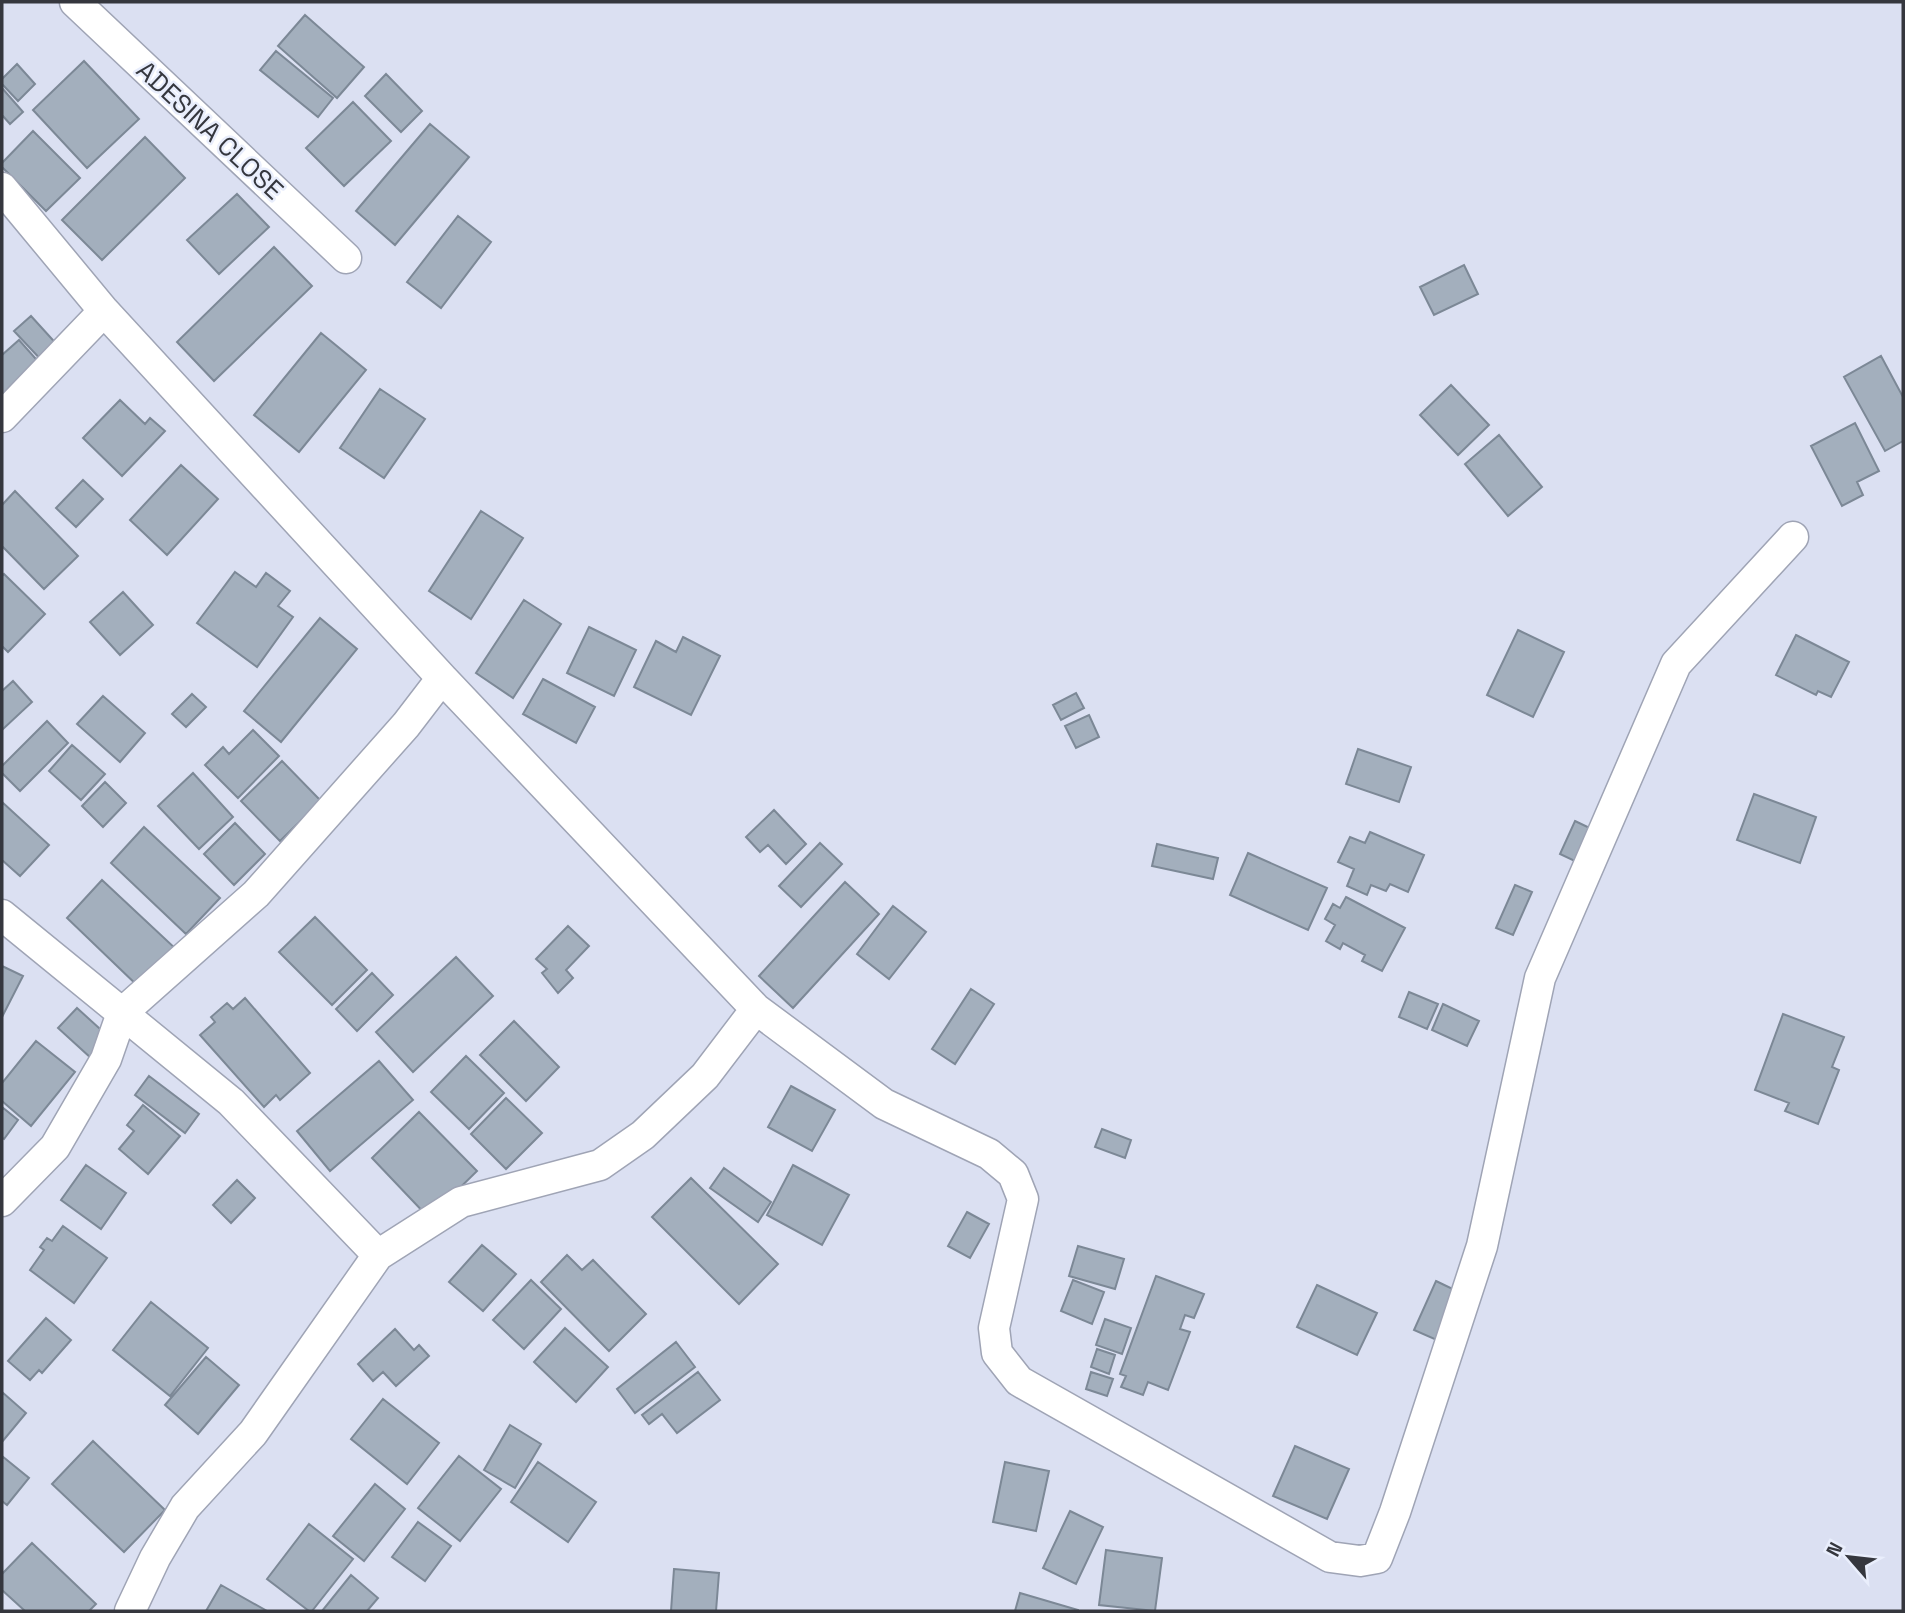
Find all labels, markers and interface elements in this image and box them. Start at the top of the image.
street label: ADESINA CLOSE [129,53,291,207]
north arrow [1814,1522,1884,1592]
text: N [1820,1538,1848,1561]

